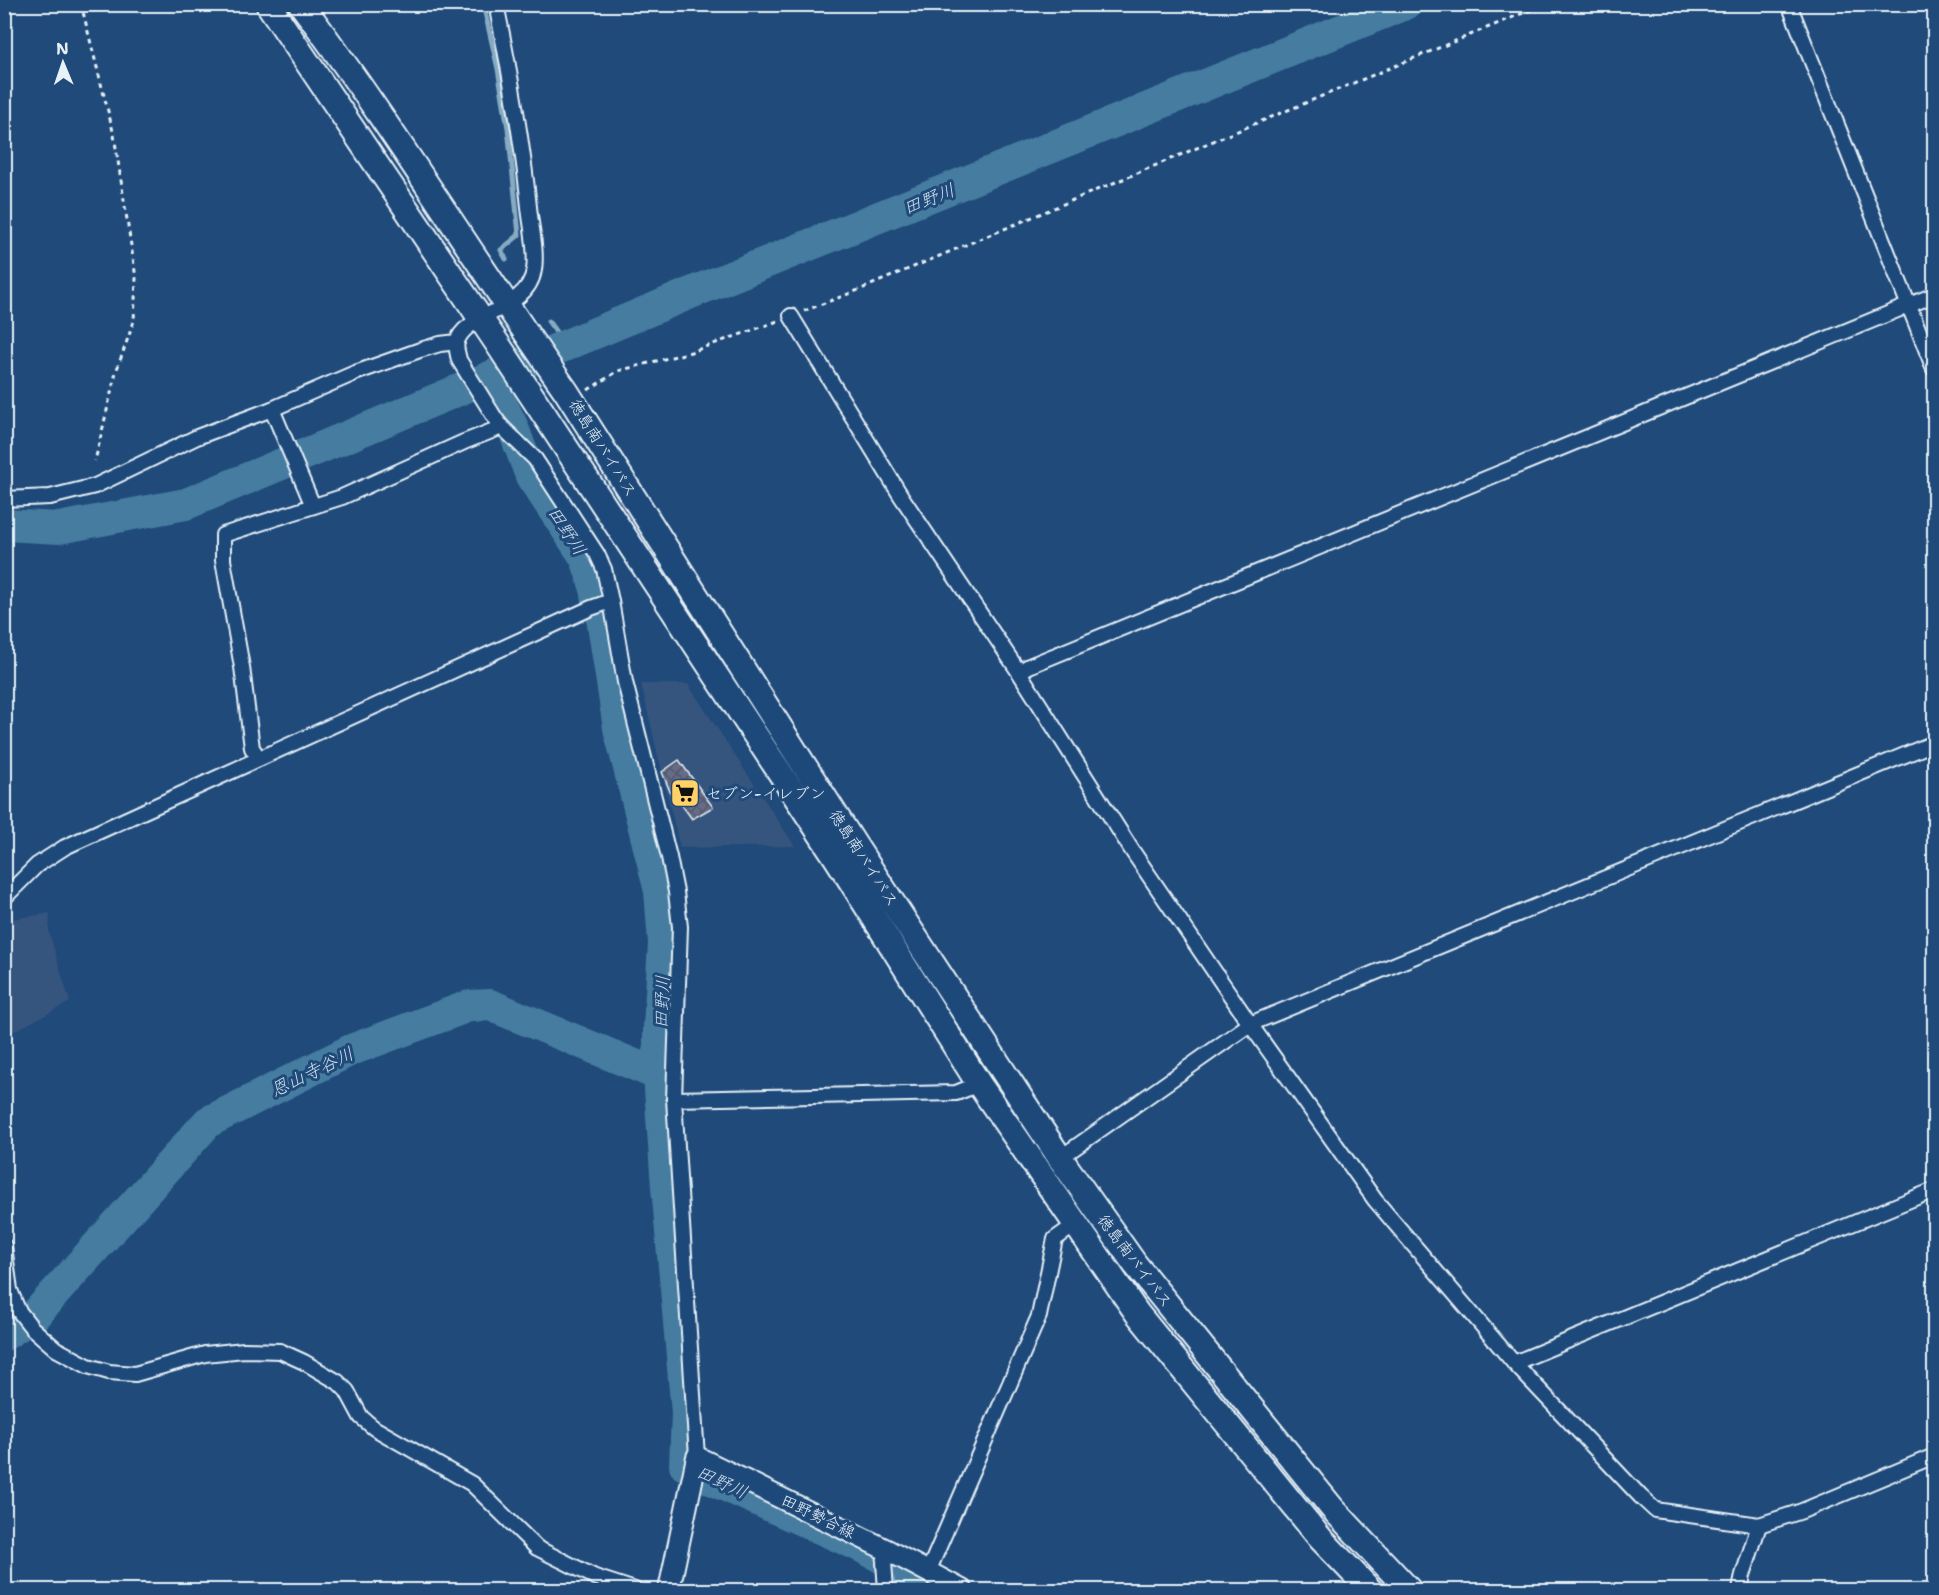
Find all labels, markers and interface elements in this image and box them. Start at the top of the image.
north arrow [33,33,93,93]
text: N [56,38,69,59]
water label: 田野川 [899,178,959,220]
street label: 徳島南バイパス [565,395,641,501]
water label: 田野川 [542,502,592,560]
supermarket icon: セブン-イレブン [669,777,701,809]
place label: セブン-イレブン [706,783,826,804]
street label: 徳島南バイパス [825,805,903,911]
water label: 田野川 [649,975,675,1029]
water label: 恩山寺谷川 [266,1041,358,1103]
street label: 徳島南バイパス [1093,1210,1177,1312]
water label: 田野川 [692,1460,752,1504]
street label: 田野勢合線 [777,1489,859,1543]

